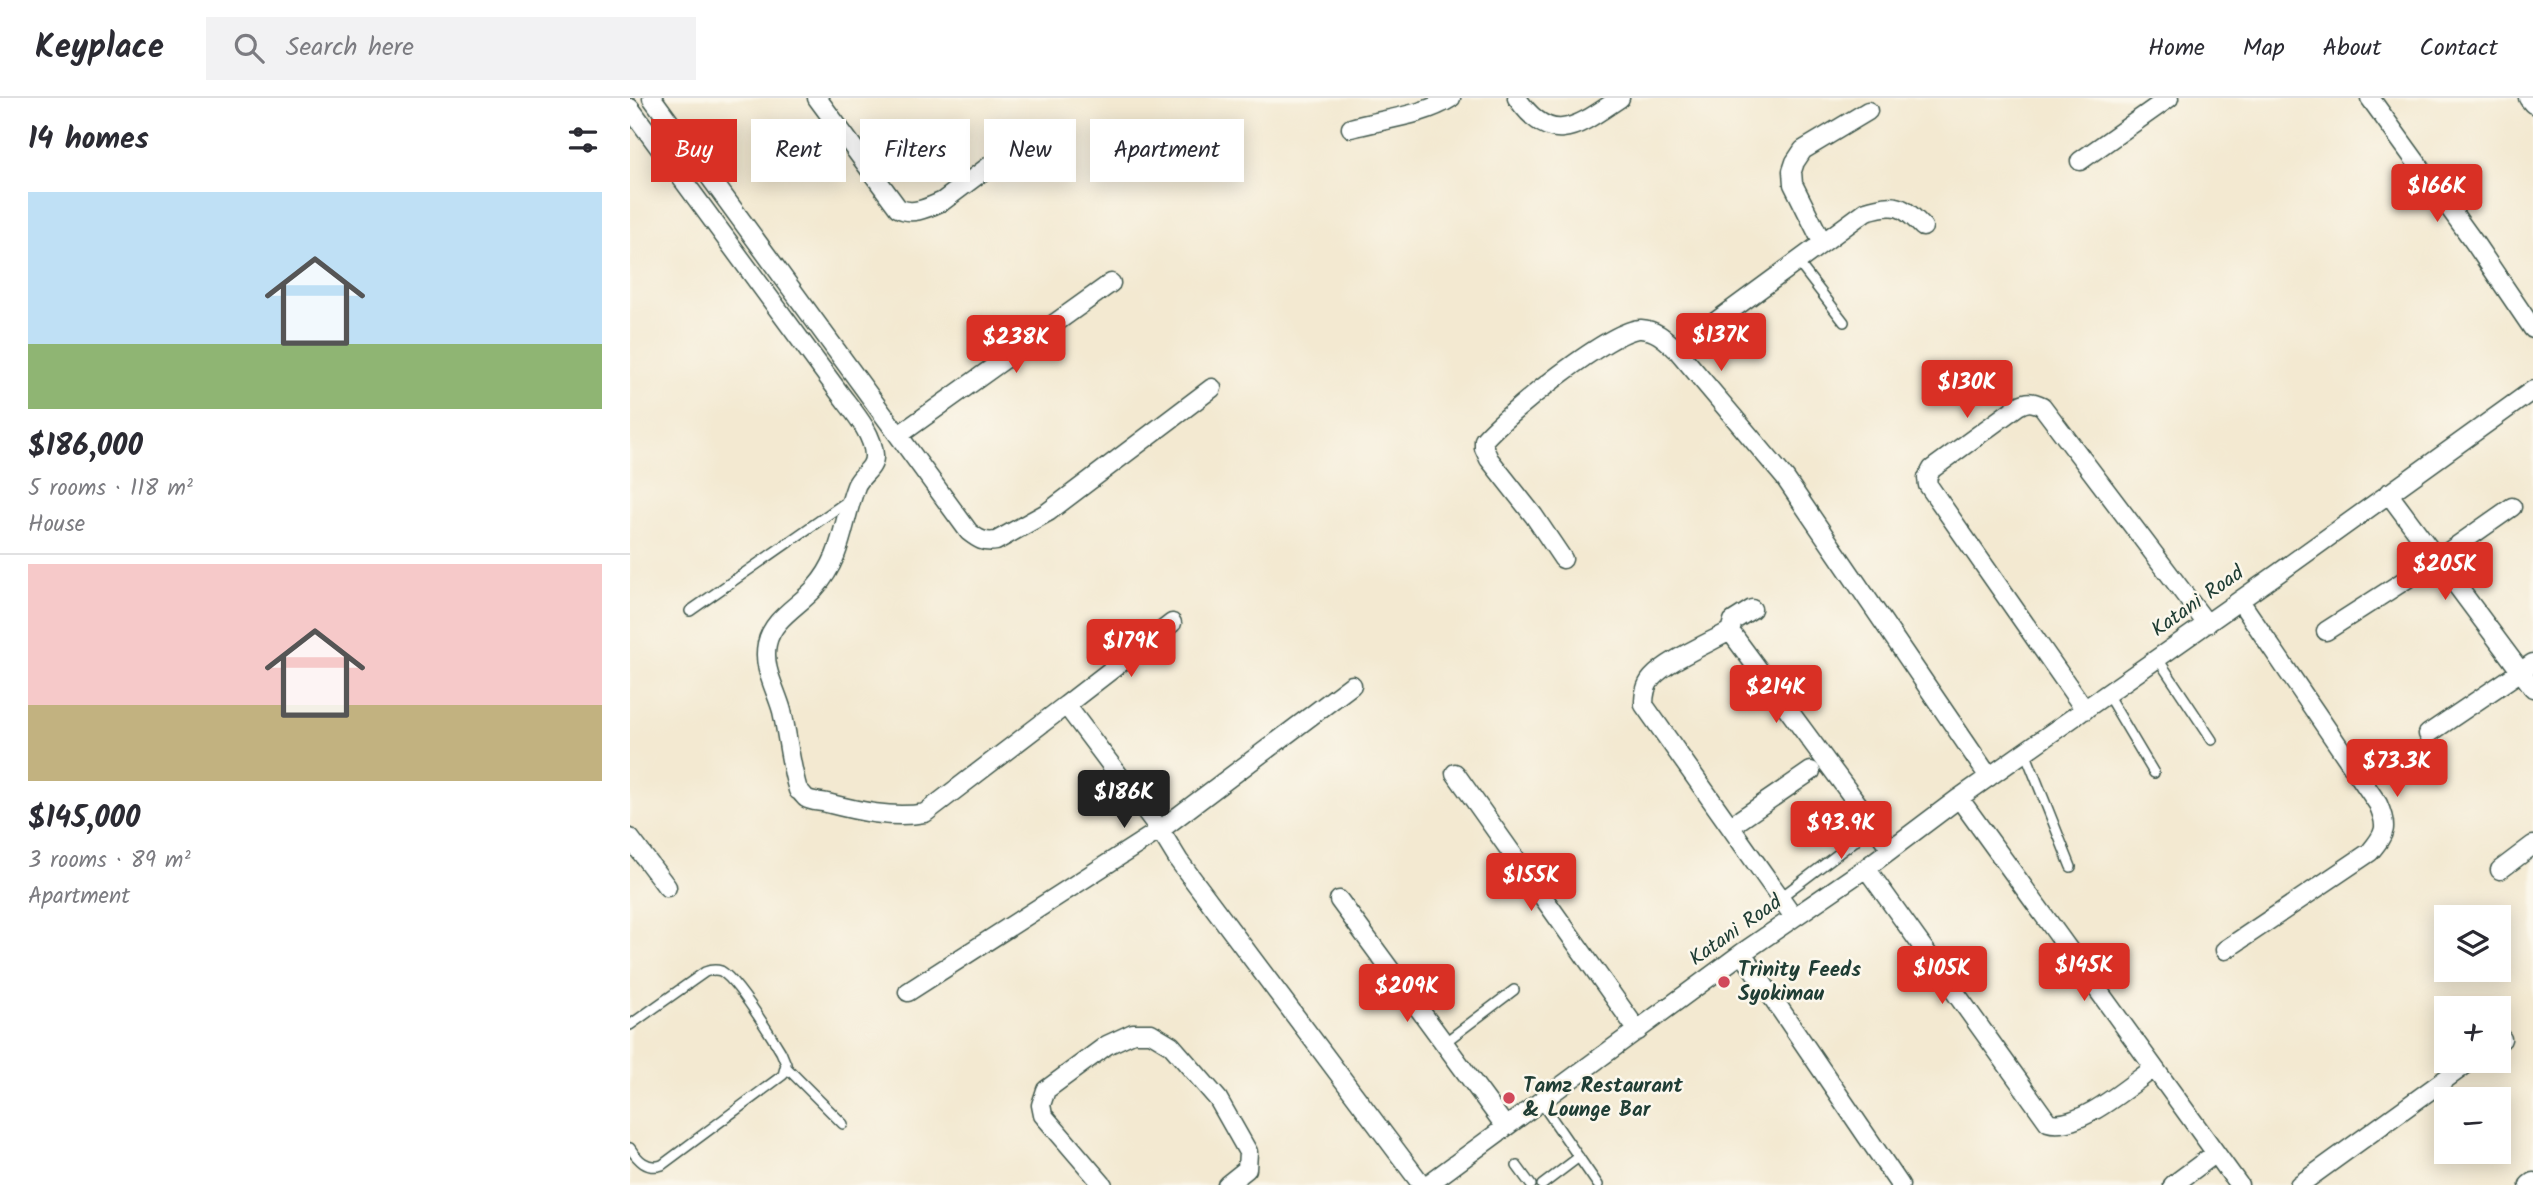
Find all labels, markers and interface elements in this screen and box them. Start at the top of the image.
search box [206,17,696,80]
text: Keyplace [35,22,164,75]
text: Search here [286,27,414,69]
icon: search [230,29,268,67]
text: Home [2148,29,2205,68]
text: Map [2243,29,2285,68]
text: About [2323,29,2381,68]
text: Contact [2419,29,2498,68]
text: 14 homes [28,116,149,164]
chip: Buy [651,119,737,182]
chip: Rent [751,119,846,182]
chip: Filters [860,119,970,182]
chip: New [984,119,1076,182]
chip: Apartment [1090,119,1244,182]
icon: filters [564,121,602,159]
pin: $166K [2388,164,2486,224]
text: $166K [2407,169,2467,205]
icon: home [252,238,378,364]
pin: $137K [1672,314,1770,373]
pin: $238K [967,316,1065,375]
text: $137K [1692,318,1750,354]
text: $238K [982,320,1050,356]
pin: $130K [1918,360,2016,420]
text: $130K [1938,365,1996,401]
text: $186,000 [28,423,143,471]
text: 5 rooms · 118 m² [28,471,193,507]
text: House [28,507,85,543]
pin: $205K [2396,542,2494,602]
text: $205K [2413,547,2477,583]
street label: Katani Road [2145,558,2252,646]
icon: home [252,610,378,736]
pin: $179K [1082,620,1180,679]
text: $179K [1103,624,1159,660]
pin: $214K [1727,666,1825,725]
text: $214K [1746,670,1806,706]
pin: $73.3K [2340,740,2454,799]
text: $73.3K [2363,744,2431,780]
pin: $186K [1075,770,1173,830]
text: $186K [1094,775,1154,811]
text: $145,000 [28,795,140,843]
pin: $93.9K [1784,802,1898,861]
text: $93.9K [1807,806,1875,842]
text: 3 rooms · 89 m² [28,843,191,879]
pin: $155K [1482,854,1580,913]
text: $155K [1502,858,1560,894]
text: Apartment [28,879,130,915]
street label: Katani Road [1683,887,1790,975]
map controls [2434,905,2511,1164]
button: layers [2434,905,2511,982]
pin: $145K [2035,944,2133,1003]
pin: $105K [1893,946,1991,1006]
text: $145K [2055,948,2113,984]
text: $105K [1913,951,1971,987]
place label: Trinity Feeds Syokimau [1738,954,1861,1011]
pin: $209K [1358,964,1456,1024]
text: $209K [1375,969,1439,1005]
marker: Trinity Feeds Syokimau [1716,974,1732,990]
button: + [2434,996,2511,1073]
place label: Tamz Restaurant & Lounge Bar [1523,1070,1684,1127]
button: − [2434,1087,2511,1164]
marker: Tamz Restaurant & Lounge Bar [1501,1090,1517,1106]

